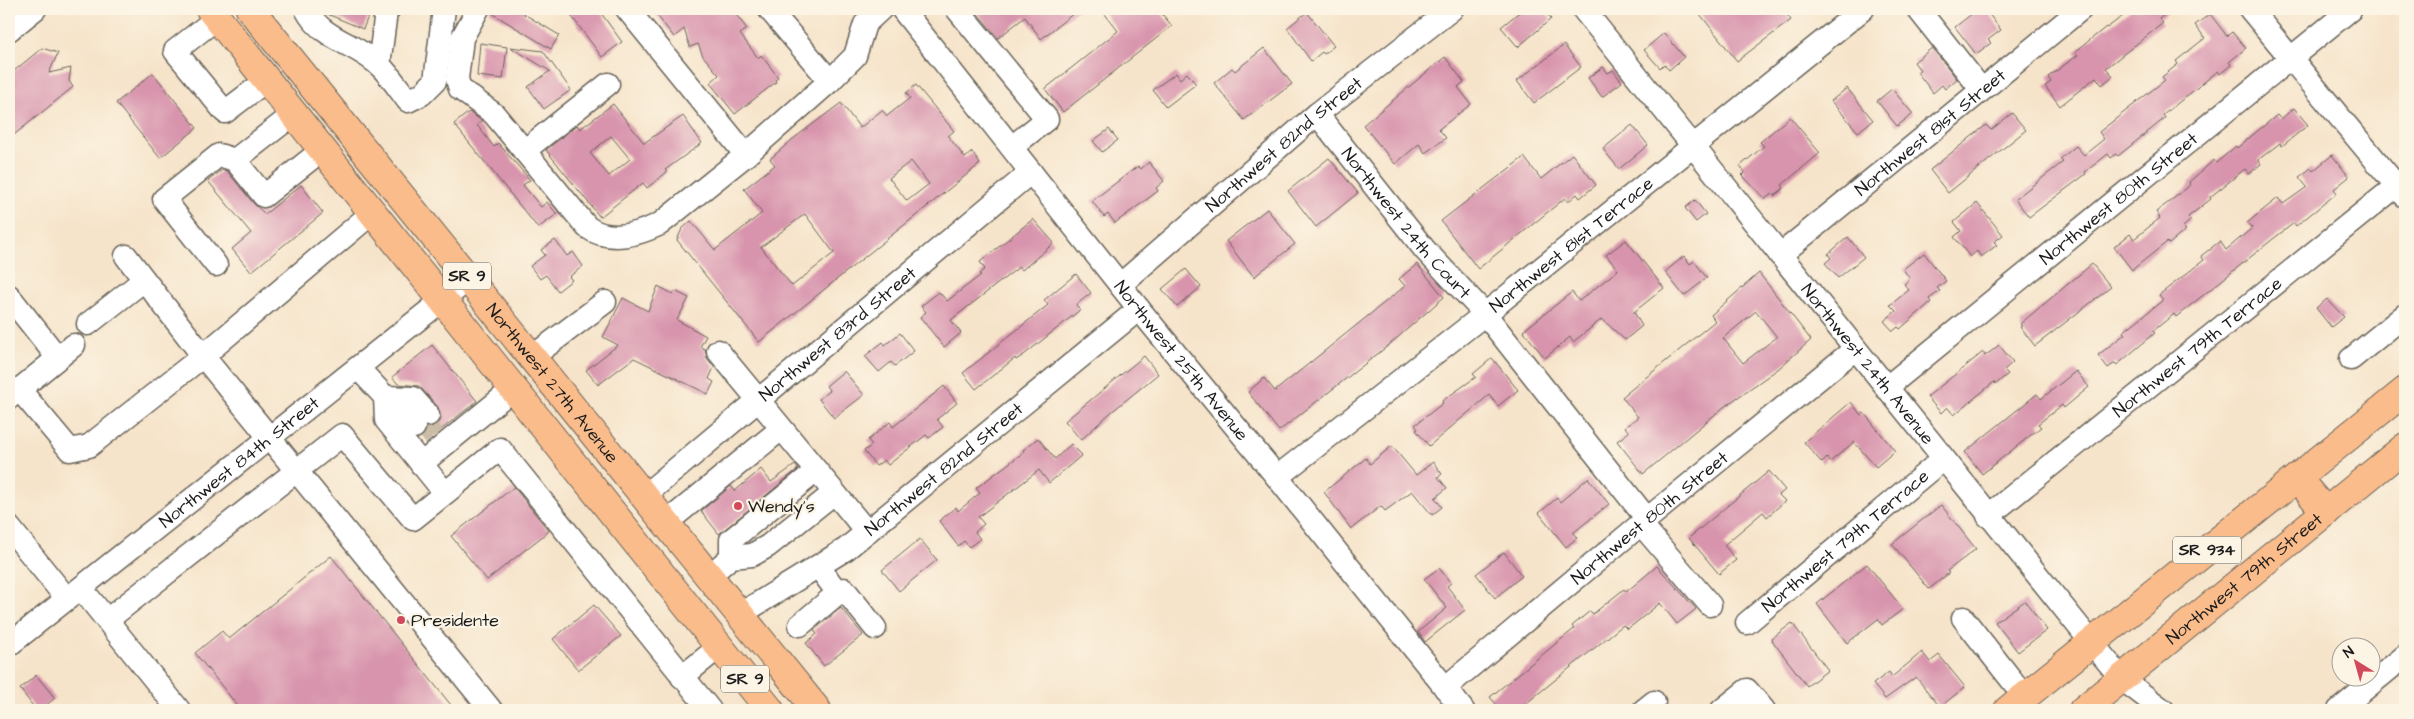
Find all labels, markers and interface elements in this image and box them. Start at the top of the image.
street label: Northwest 81st Street [1849,62,2012,202]
street label: Northwest 82nd Street [1200,70,1368,218]
street label: Northwest 80th Street [2034,126,2204,271]
street label: Northwest 24th Court [1336,142,1477,305]
street label: Northwest 81st Terrace [1484,170,1659,318]
street label: Northwest 83rd Street [753,260,922,407]
road number: SR 9 [443,262,491,290]
street label: Northwest 79th Terrace [2107,271,2287,423]
street label: Northwest 25th Avenue [1108,275,1255,446]
street label: Northwest 24th Avenue [1796,278,1940,450]
street label: Northwest 27th Avenue [480,298,625,468]
street label: Northwest 84th Street [154,390,325,533]
street label: Northwest 82nd Street [859,396,1029,542]
street label: Northwest 80th Street [1565,445,1734,590]
street label: Northwest 79th Terrace [1756,463,1934,618]
place label: Wendy's [748,494,815,520]
marker: Wendy's [732,500,744,512]
street label: Northwest 79th Street [2160,506,2328,650]
road number: SR 934 [2173,536,2241,564]
place label: Presidente [411,608,499,633]
marker: Presidente [395,614,407,626]
north arrow [2332,636,2382,686]
text: N [2339,642,2358,663]
road number: SR 9 [721,666,769,692]

